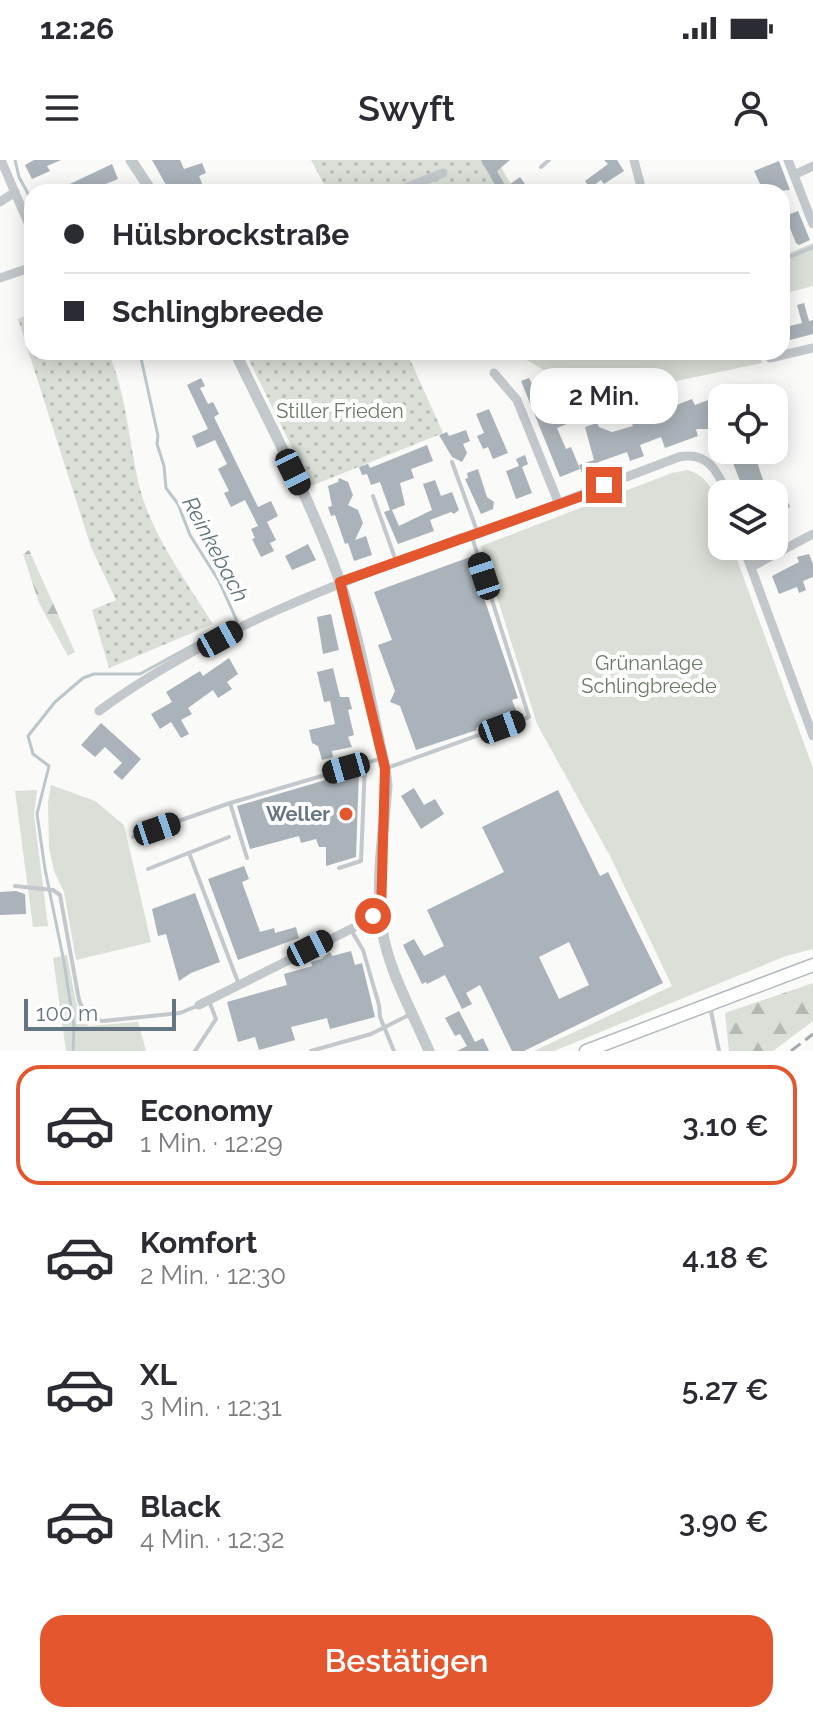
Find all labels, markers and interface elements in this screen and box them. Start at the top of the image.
text: 12:26 [40,11,114,46]
icon: menu [40,86,84,130]
icon: person [729,86,773,130]
text: Swyft [358,87,455,129]
text: Hülsbrockstraße [112,217,349,252]
text: Schlingbreede [112,294,323,329]
callout: 2 Min. [530,369,678,425]
text: 2 Min. [569,381,639,411]
map controls [708,384,788,560]
button: locate [708,384,788,464]
park label: Stiller Frieden [276,399,404,423]
car [272,445,314,499]
route end [586,467,622,503]
button: layers [708,480,788,560]
water label: Reinkebach [177,492,255,606]
car [465,549,503,603]
car [193,617,247,661]
park label: Grünanlage Schlingbreede [581,651,717,698]
car [475,708,529,746]
car [320,750,372,786]
place label: Weller [266,802,330,826]
marker: Weller [337,805,355,823]
car [130,810,184,848]
route start [355,898,391,934]
car [283,926,337,970]
scale bar [24,995,176,1031]
text: 100 m [36,1000,98,1026]
icon: car [44,1089,116,1161]
text: Economy [140,1093,273,1128]
text: 3.10 € [682,1108,769,1143]
text: 1 Min. · 12:29 [140,1128,283,1158]
icon: car [44,1221,116,1293]
text: Komfort [140,1225,257,1260]
text: 4.18 € [682,1240,769,1275]
text: 2 Min. · 12:30 [140,1260,286,1290]
icon: car [44,1353,116,1425]
text: XL [140,1357,177,1392]
text: 5.27 € [682,1372,769,1407]
text: 3 Min. · 12:31 [140,1392,282,1422]
icon: car [44,1485,116,1557]
text: Black [140,1489,221,1524]
text: 3.90 € [679,1504,769,1539]
text: 4 Min. · 12:32 [140,1524,285,1554]
button: Bestätigen [40,1615,773,1707]

